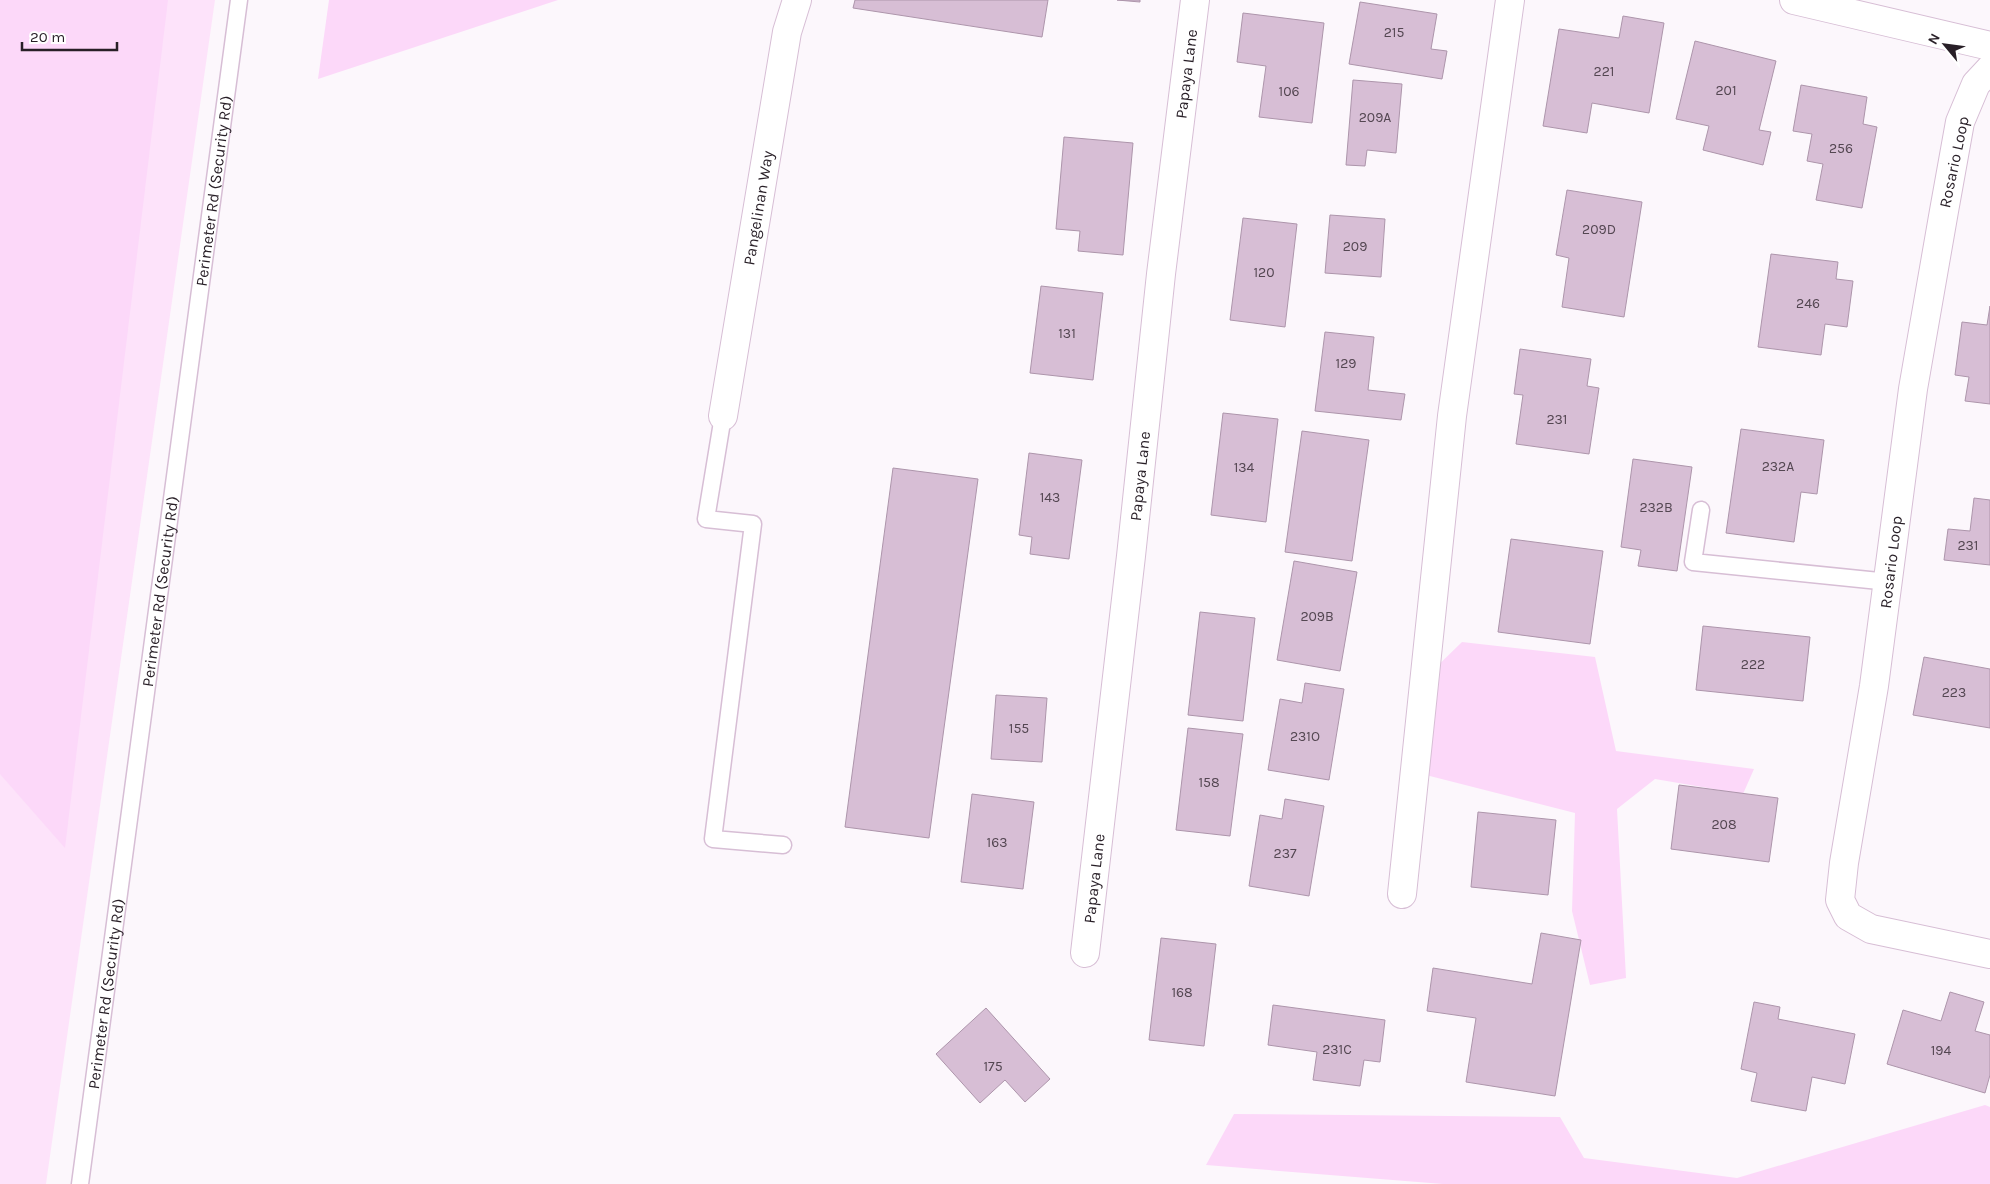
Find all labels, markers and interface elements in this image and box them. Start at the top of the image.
scale bar [22,20,118,52]
north arrow [1920,20,1970,70]
house number: 215 [1384,24,1404,41]
text: 20 m [30,28,65,46]
street label: Papaya Lane [1171,28,1201,120]
text: N [1924,30,1944,47]
house number: 221 [1594,63,1614,80]
house number: 201 [1715,82,1737,99]
house number: 106 [1279,83,1299,100]
street label: Perimeter Rd (Security Rd) [191,94,236,287]
house number: 209A [1359,109,1391,126]
street label: Rosario Loop [1935,114,1973,210]
house number: 256 [1829,140,1853,157]
street label: Pangelinan Way [739,149,777,267]
house number: 209D [1582,221,1616,238]
house number: 209 [1343,238,1367,255]
house number: 120 [1253,264,1275,281]
house number: 246 [1796,295,1820,312]
house number: 131 [1058,325,1076,342]
house number: 129 [1336,355,1356,372]
house number: 231 [1546,411,1568,428]
street label: Papaya Lane [1125,430,1154,522]
house number: 232A [1762,458,1794,475]
house number: 134 [1234,459,1255,476]
house number: 143 [1040,489,1060,506]
street label: Perimeter Rd (Security Rd) [137,495,182,688]
house number: 232B [1639,499,1673,516]
street label: Rosario Loop [1876,515,1906,609]
house number: 231 [1957,537,1979,554]
house number: 209B [1300,608,1334,625]
house number: 222 [1741,656,1765,673]
house number: 223 [1942,684,1966,701]
house number: 155 [1009,720,1029,737]
house number: 231O [1290,728,1320,745]
house number: 158 [1198,774,1220,791]
house number: 208 [1711,816,1737,833]
street label: Papaya Lane [1079,833,1108,924]
house number: 163 [987,834,1007,851]
house number: 237 [1274,845,1297,862]
street label: Perimeter Rd (Security Rd) [83,897,128,1090]
house number: 168 [1171,984,1193,1001]
house number: 231C [1322,1041,1352,1058]
house number: 194 [1931,1042,1951,1059]
house number: 175 [983,1058,1003,1075]

